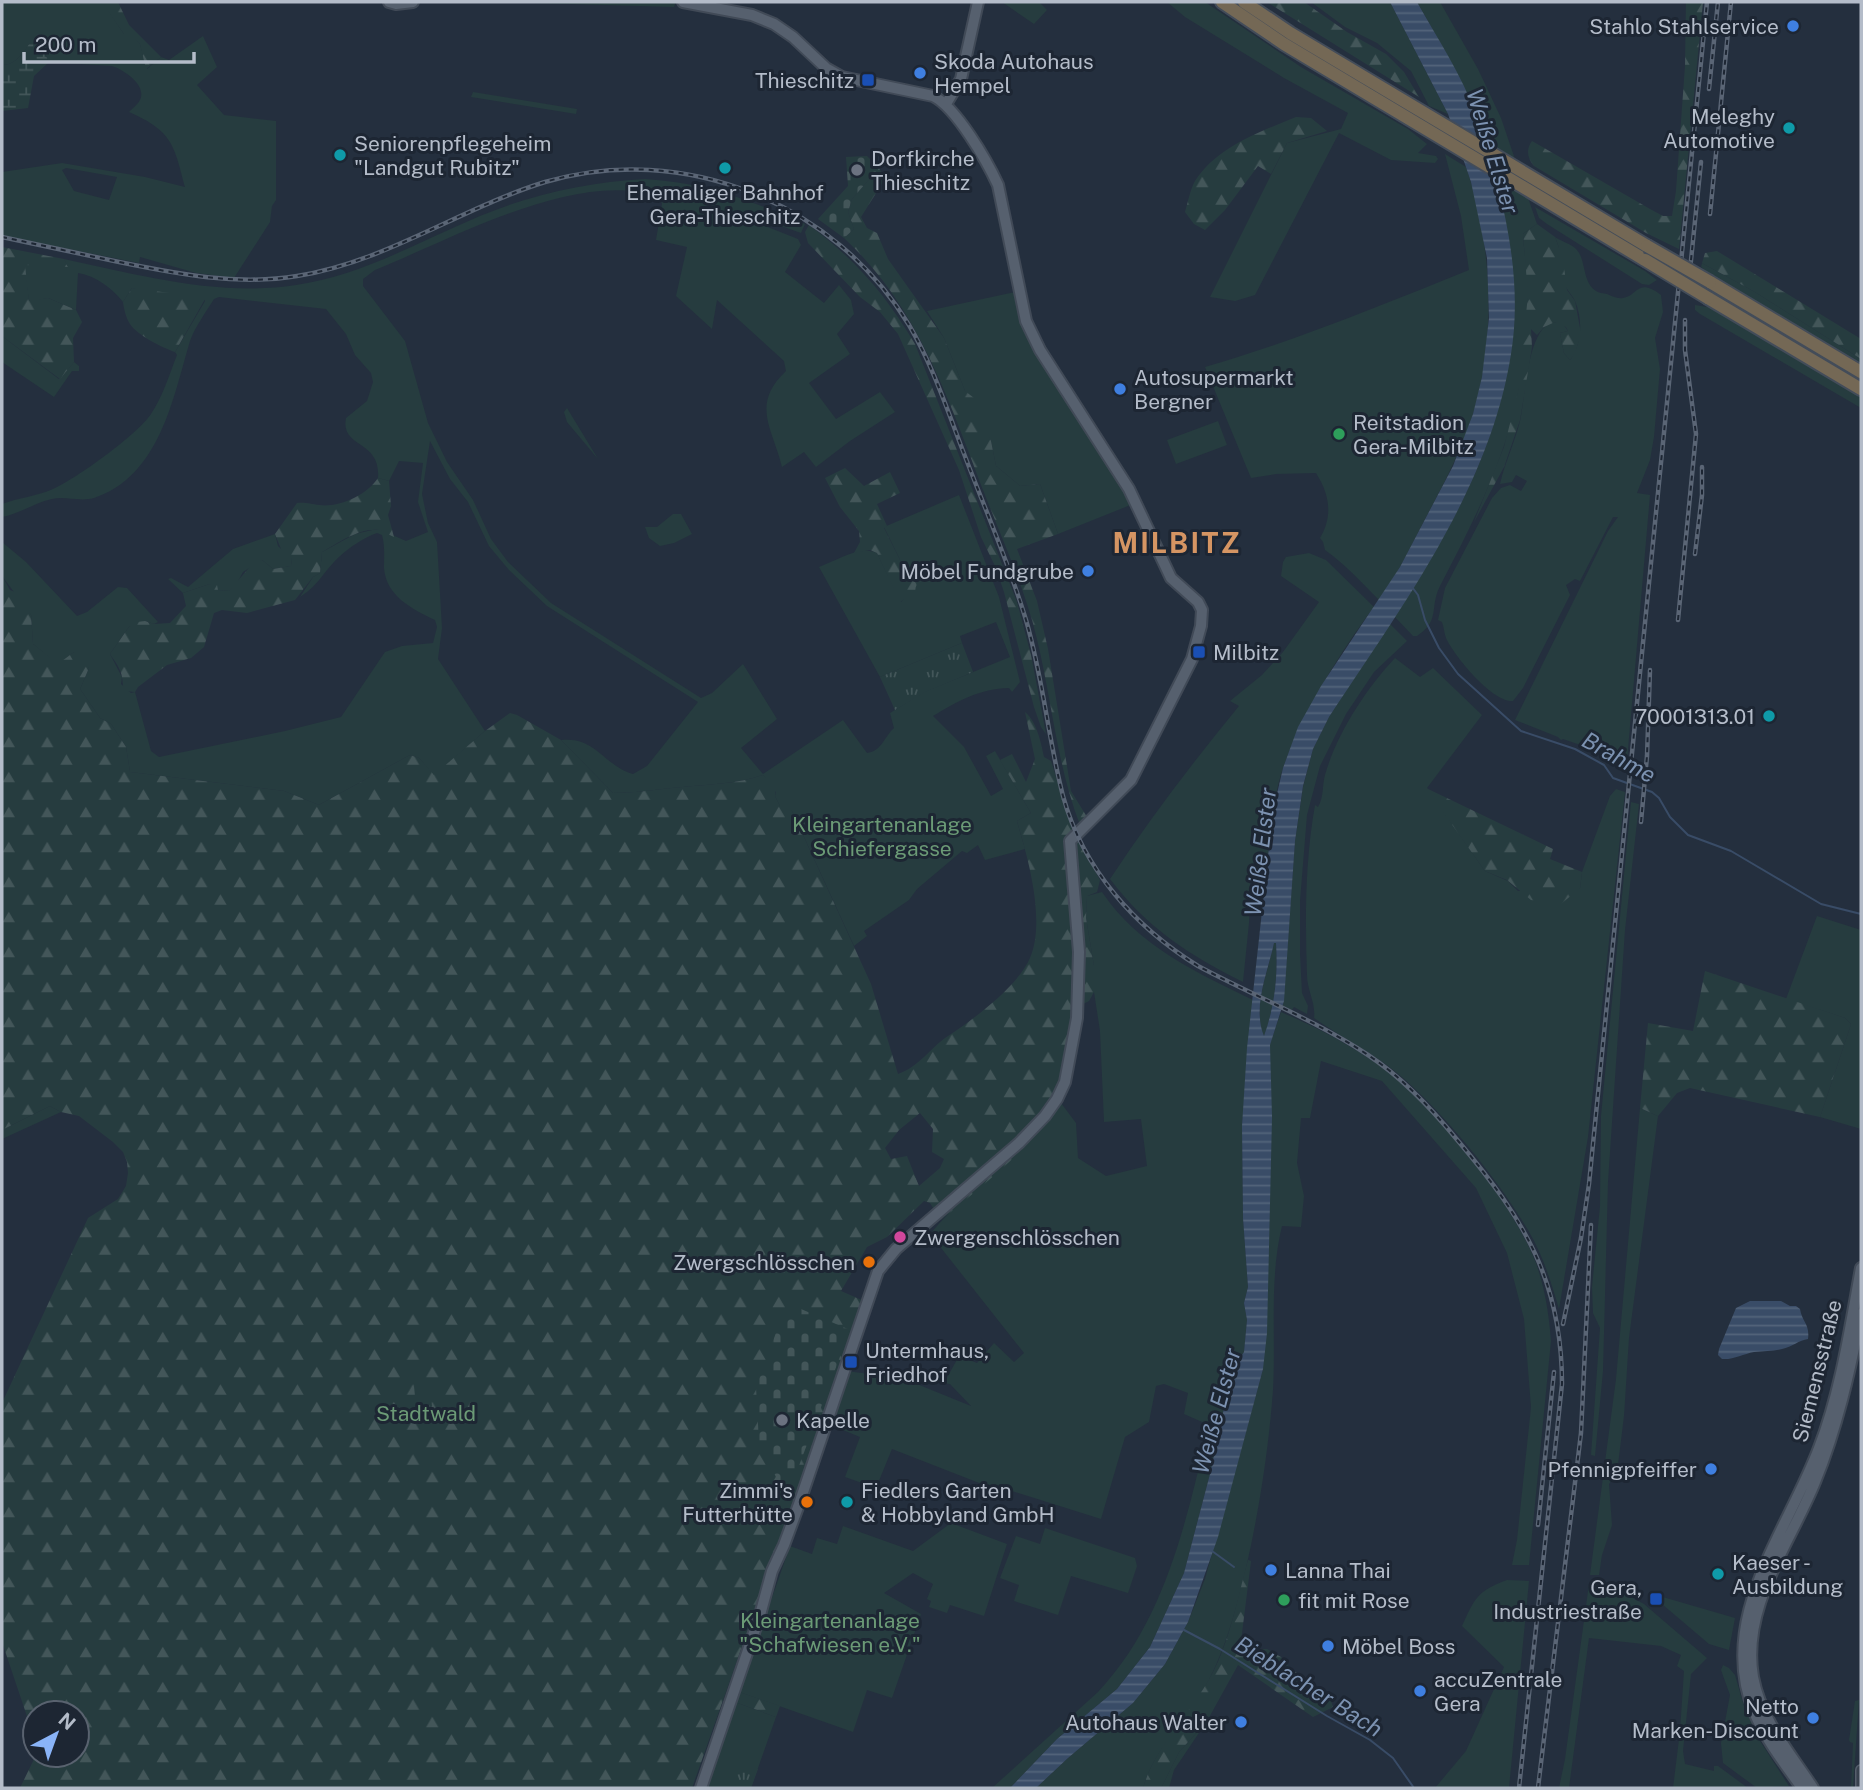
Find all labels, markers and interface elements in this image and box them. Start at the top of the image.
place label: Stahlo Stahlservice [1589,14,1779,39]
marker: Stahlo Stahlservice [1785,18,1801,34]
scale bar [24,21,194,65]
text: 200 m [35,32,96,57]
place label: Skoda Autohaus Hempel [934,49,1094,98]
marker: Skoda Autohaus Hempel [912,65,928,81]
place label: Thieschitz [755,68,854,93]
marker: Thieschitz [860,72,876,88]
water label: Weiße Elster [1461,85,1525,217]
place label: Meleghy Automotive [1663,104,1775,153]
marker: Meleghy Automotive [1781,120,1797,136]
place label: Seniorenpflegeheim "Landgut Rubitz" [354,131,551,180]
place label: Dorfkirche Thieschitz [871,146,975,195]
marker: Seniorenpflegeheim "Landgut Rubitz" [332,147,348,163]
marker: Ehemaliger Bahnhof Gera-Thieschitz [717,160,733,176]
marker: Dorfkirche Thieschitz [849,162,865,178]
place label: Ehemaliger Bahnhof Gera-Thieschitz [626,180,824,229]
place label: Autosupermarkt Bergner [1134,365,1294,414]
marker: Autosupermarkt Bergner [1112,381,1128,397]
place label: Reitstadion Gera-Milbitz [1353,410,1474,459]
marker: Reitstadion Gera-Milbitz [1331,426,1347,442]
district label: MILBITZ [1113,526,1241,559]
place label: Möbel Fundgrube [901,559,1074,584]
marker: Möbel Fundgrube [1080,563,1096,579]
place label: Milbitz [1213,640,1279,665]
marker: Milbitz [1191,644,1207,660]
place label: 70001313.01 [1635,704,1755,729]
marker: 70001313.01 [1761,708,1777,724]
water label: Brahme [1578,726,1660,788]
water label: Weiße Elster [1239,786,1281,918]
park label: Kleingartenanlage Schiefergasse [792,812,972,861]
place label: Zwergenschlösschen [914,1225,1120,1250]
marker: Zwergenschlösschen [892,1229,908,1245]
place label: Zwergschlösschen [673,1250,855,1275]
marker: Zwergschlösschen [861,1254,877,1270]
street label: Siemensstraße [1787,1297,1847,1445]
place label: Untermhaus, Friedhof [865,1338,989,1387]
water label: Weiße Elster [1186,1345,1246,1477]
marker: Untermhaus, Friedhof [843,1354,859,1370]
park label: Stadtwald [376,1401,476,1426]
place label: Kapelle [796,1408,870,1433]
marker: Kapelle [774,1412,790,1428]
place label: Pfennigpfeiffer [1548,1457,1697,1482]
marker: Pfennigpfeiffer [1703,1461,1719,1477]
place label: Zimmi's Futterhütte [682,1478,793,1527]
place label: Fiedlers Garten & Hobbyland GmbH [861,1478,1055,1527]
marker: Zimmi's Futterhütte [799,1494,815,1510]
marker: Fiedlers Garten & Hobbyland GmbH [839,1494,855,1510]
place label: Kaeser - Ausbildung [1732,1550,1843,1599]
place label: Lanna Thai [1285,1558,1391,1583]
marker: Lanna Thai [1263,1562,1279,1578]
marker: Kaeser - Ausbildung [1710,1566,1726,1582]
place label: Gera, Industriestraße [1493,1575,1642,1624]
place label: fit mit Rose [1298,1588,1410,1613]
marker: Gera, Industriestraße [1648,1591,1664,1607]
marker: fit mit Rose [1276,1592,1292,1608]
park label: Kleingartenanlage "Schafwiesen e.V." [739,1608,921,1657]
water label: Bieblacher Bach [1230,1630,1388,1742]
place label: Möbel Boss [1342,1634,1455,1659]
marker: Möbel Boss [1320,1638,1336,1654]
place label: accuZentrale Gera [1434,1667,1563,1716]
marker: accuZentrale Gera [1412,1683,1428,1699]
place label: Netto Marken-Discount [1632,1694,1799,1743]
north arrow [21,1699,91,1769]
text: N [54,1708,80,1734]
place label: Autohaus Walter [1065,1710,1227,1735]
marker: Netto Marken-Discount [1805,1710,1821,1726]
marker: Autohaus Walter [1233,1714,1249,1730]

